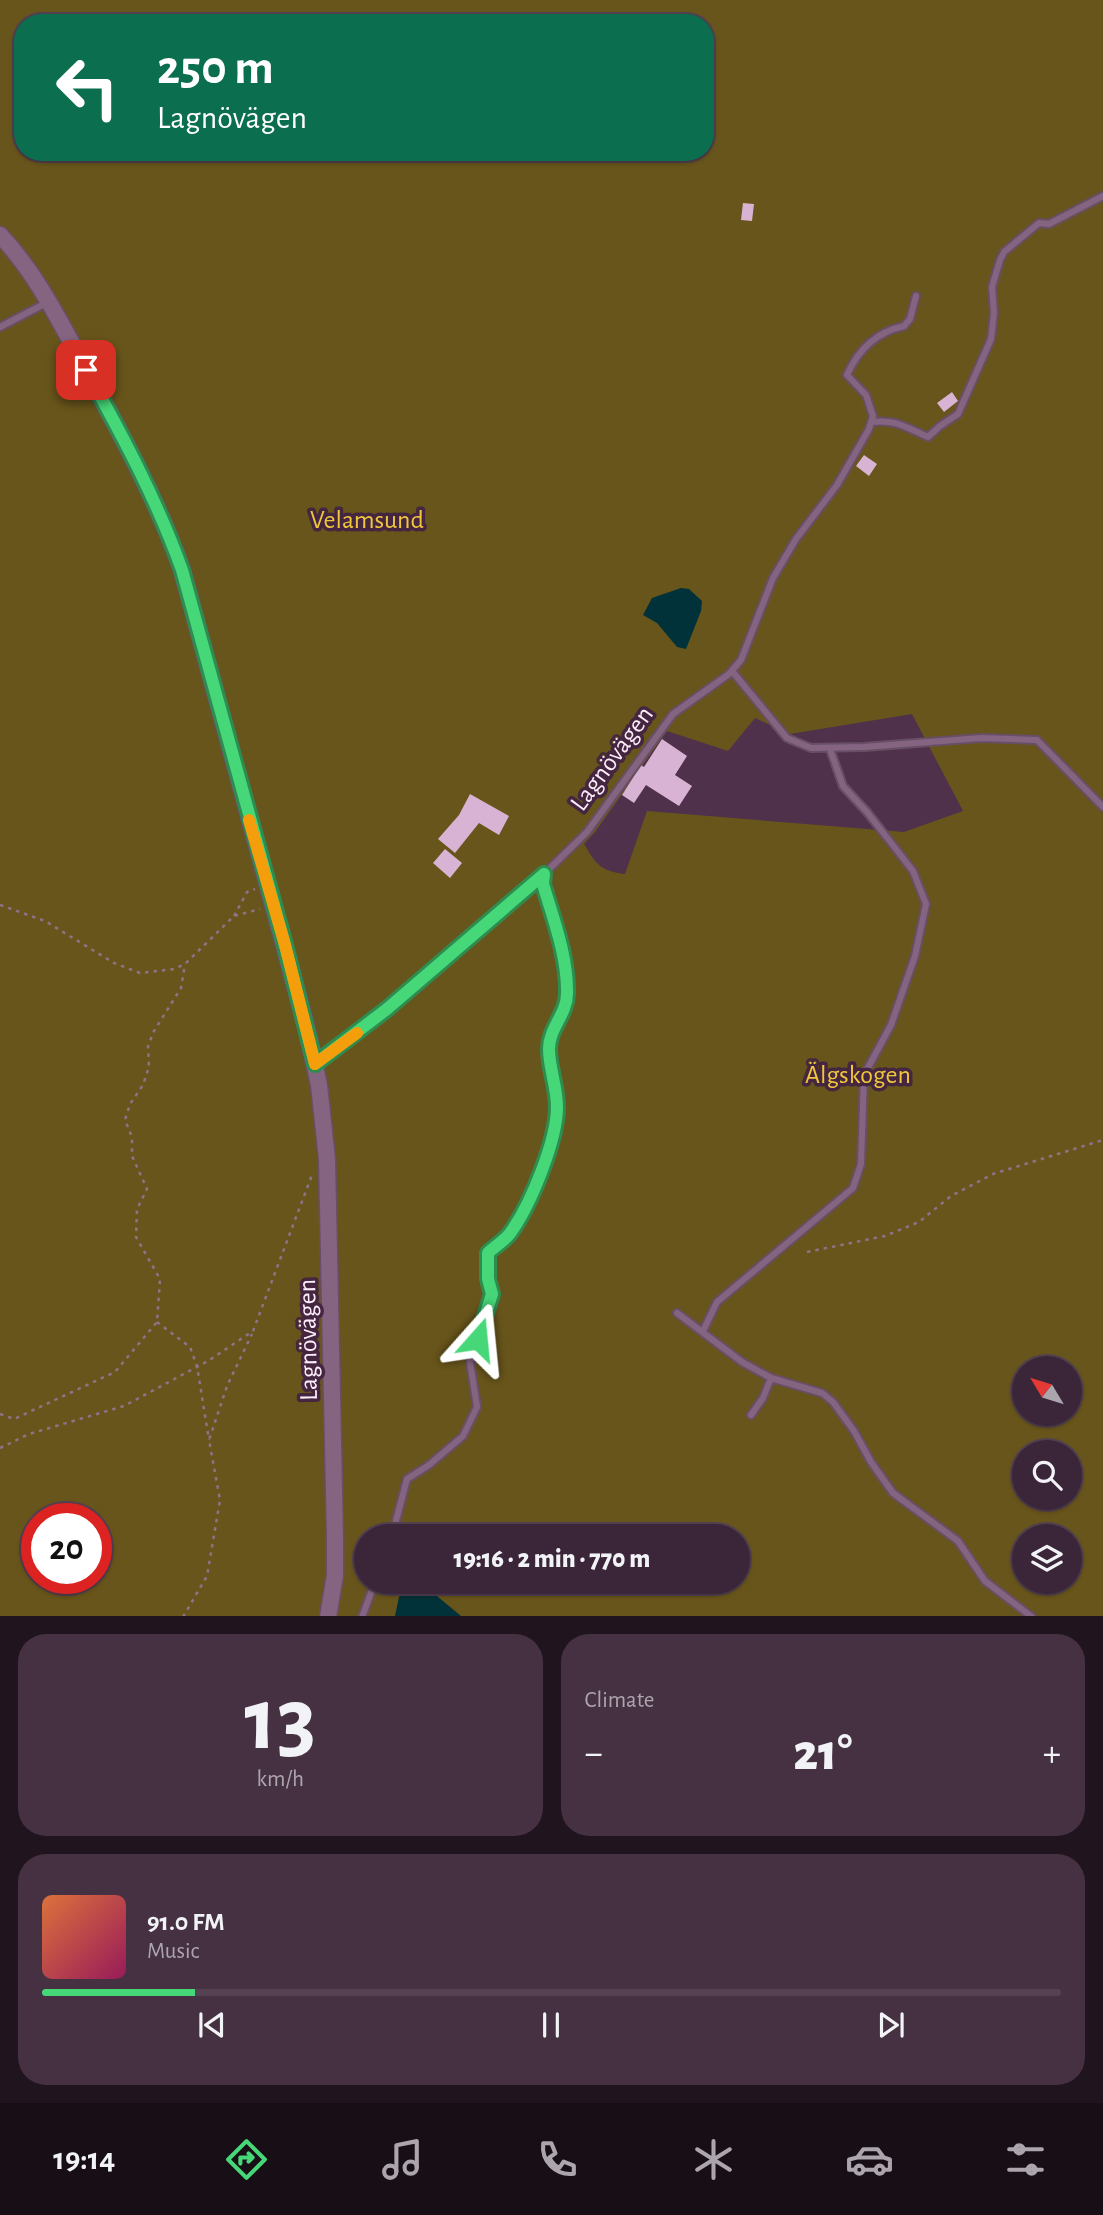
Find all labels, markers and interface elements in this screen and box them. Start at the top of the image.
icon: left [42,42,133,133]
text: 250 m [157,44,274,93]
text: Lagnövägen [157,102,307,134]
pin [56,340,116,400]
icon: arrive [67,351,105,389]
park label: Velamsund [310,507,424,533]
street label: Lagnövägen [565,702,658,816]
park label: Älgskogen [805,1061,911,1088]
street label: Lagnövägen [294,1279,322,1401]
position arrow [441,1302,515,1376]
north arrow [1012,1356,1082,1426]
map controls [1012,1356,1082,1594]
button: search [1012,1440,1082,1510]
speed limit sign: 20 [21,1503,112,1594]
button: layers [1012,1524,1082,1594]
text: 19:16 · 2 min · 770 m [454,1546,650,1572]
text: 13 [244,1675,316,1766]
text: Climate [585,1689,654,1712]
text: 21° [793,1727,852,1779]
text: − [585,1735,603,1773]
text: + [1043,1735,1061,1773]
text: km/h [257,1768,304,1791]
text: 91.0 FM [147,1909,225,1935]
text: Music [147,1940,199,1963]
icon: previous [193,2006,231,2044]
icon: pause [532,2006,570,2044]
icon: next [872,2006,910,2044]
icon: directions [222,2135,271,2184]
icon: music [378,2135,427,2184]
icon: phone [533,2135,582,2184]
icon: climate [689,2135,738,2184]
icon: car [845,2135,894,2184]
icon: filters [1001,2135,1050,2184]
text: 19:14 [53,2143,115,2175]

